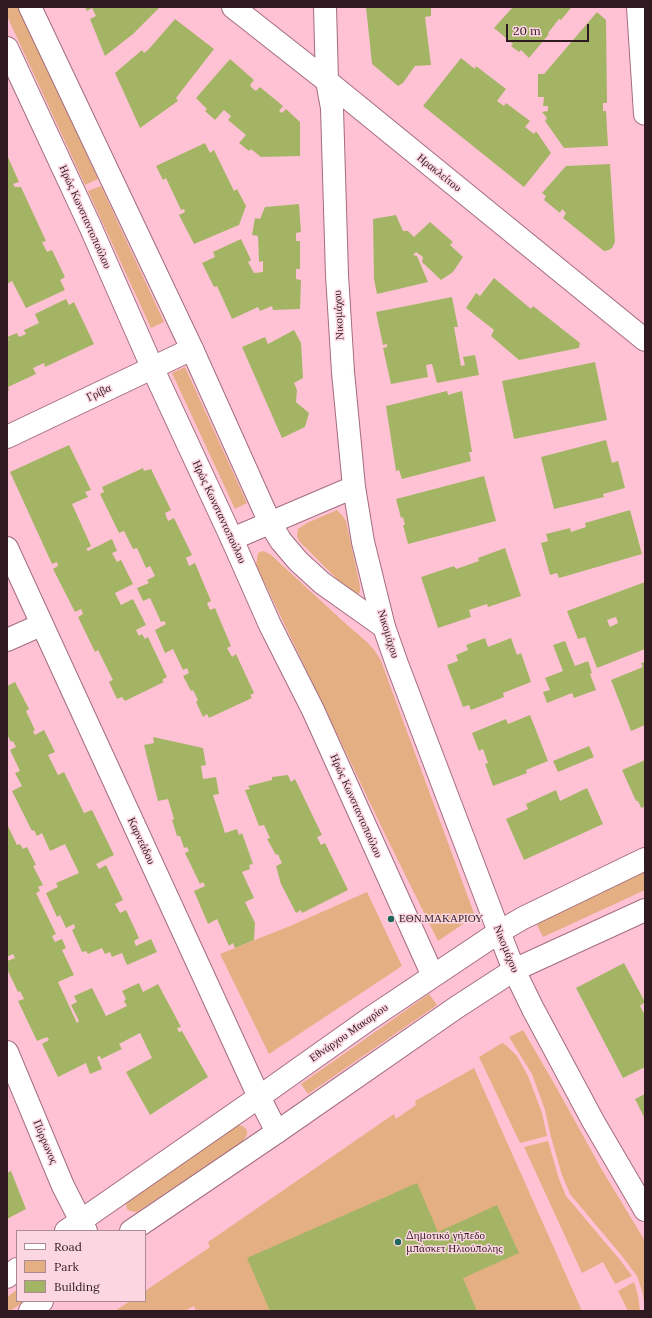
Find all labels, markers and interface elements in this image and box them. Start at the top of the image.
scale bar [508,16,591,42]
text: 20 m [513,23,541,38]
street label: Ηρακλείτου [414,151,464,195]
street label: Ηρώς Κωνσταντοπούλου [56,163,114,271]
street label: Νικομάχου [331,290,347,340]
street label: Γρίβα [84,381,114,405]
street label: Ηρώς Κωνσταντοπούλου [189,458,249,566]
street label: Νικομάχου [374,608,402,660]
street label: Ηρώς Κωνσταντοπούλου [327,752,385,860]
street label: Καρνεάδου [124,815,158,867]
place label: ΕΘΝ.ΜΑΚΑΡΙΟΥ [399,912,483,926]
marker: ΕΘΝ.ΜΑΚΑΡΙΟΥ [386,914,396,924]
street label: Νικομάχου [491,923,521,975]
street label: Εθνάρχου Μακαρίου [307,1001,391,1065]
street label: Πύρρωνος [30,1118,60,1166]
place label: Δημοτικό γήπεδο μπάσκετ Ηλιούπολης [406,1229,503,1255]
legend [16,1230,146,1302]
marker: Δημοτικό γήπεδο μπάσκετ Ηλιούπολης [393,1237,403,1247]
text: Road [54,1239,82,1254]
text: Park [54,1259,79,1274]
text: Building [54,1279,100,1294]

